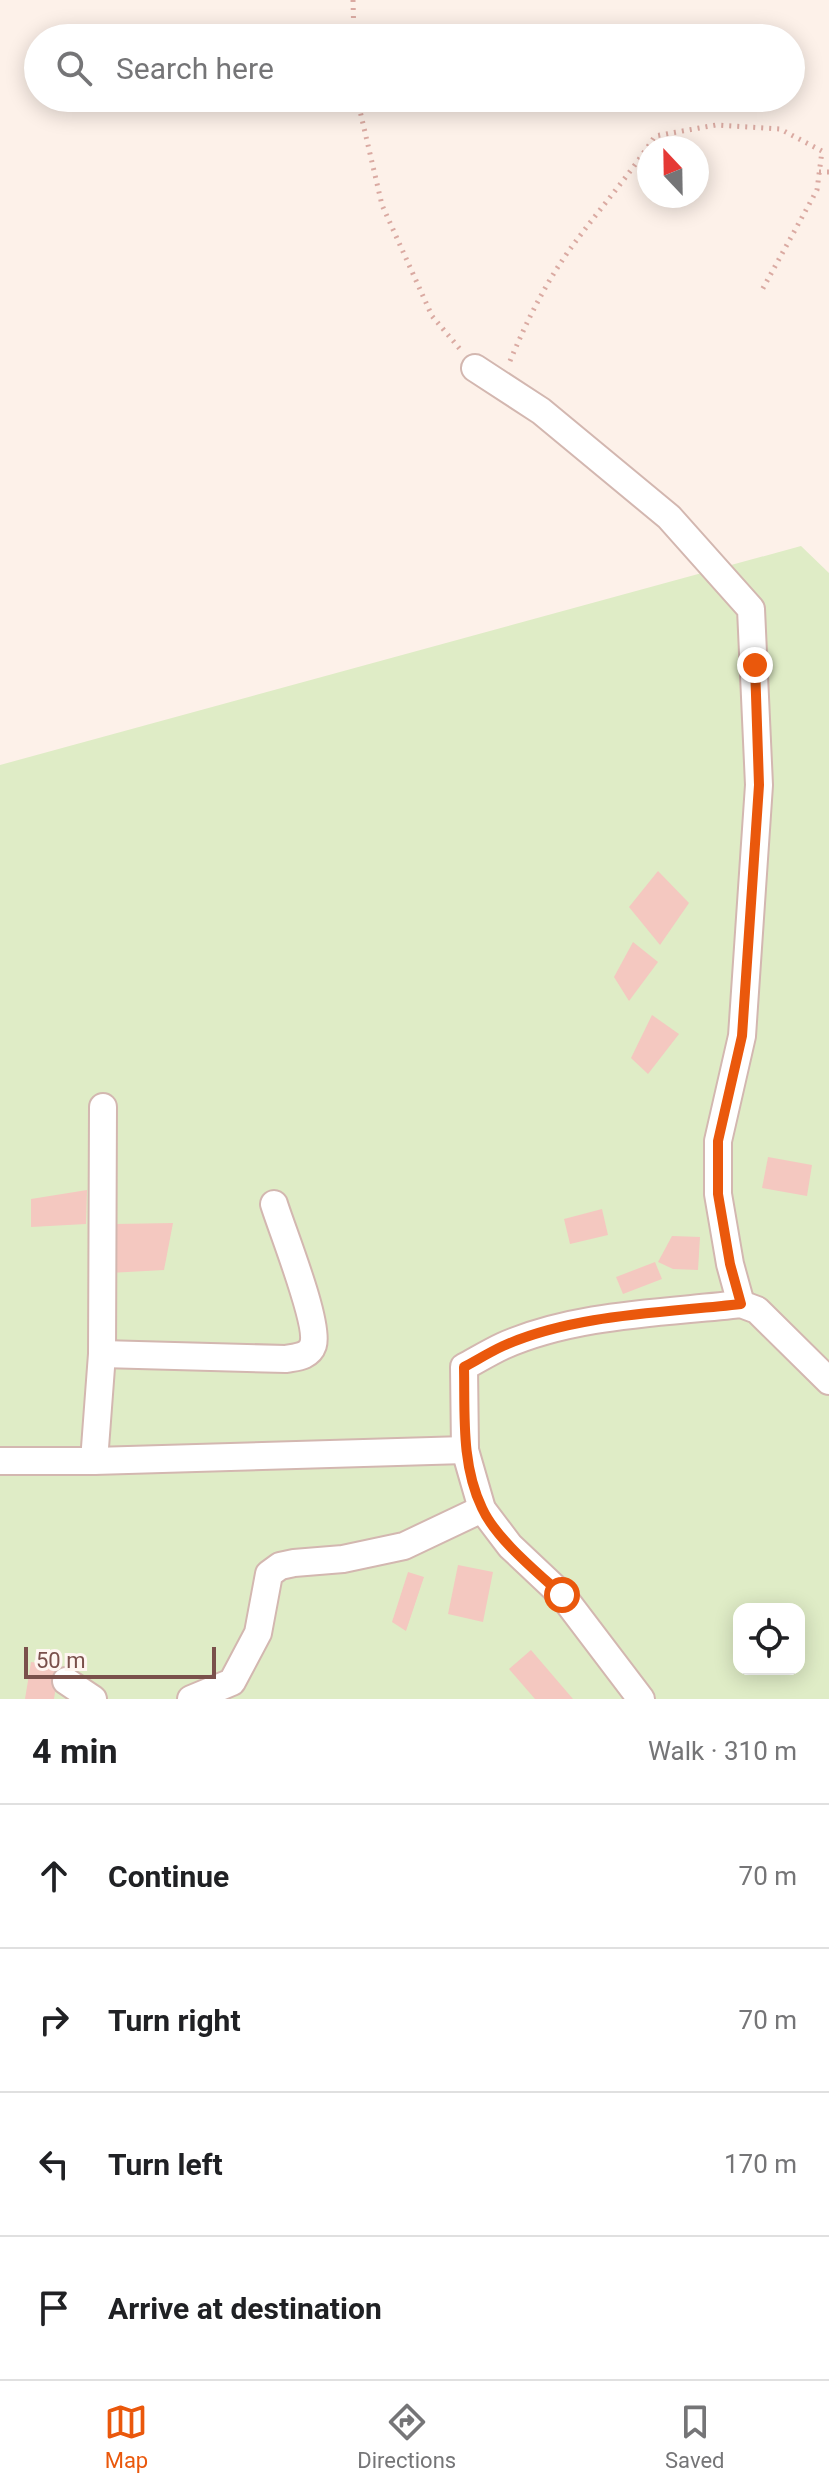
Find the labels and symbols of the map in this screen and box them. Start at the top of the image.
north arrow [637,136,709,208]
route end [737,647,773,683]
route start [544,1577,580,1613]
scale bar [24,1643,216,1679]

